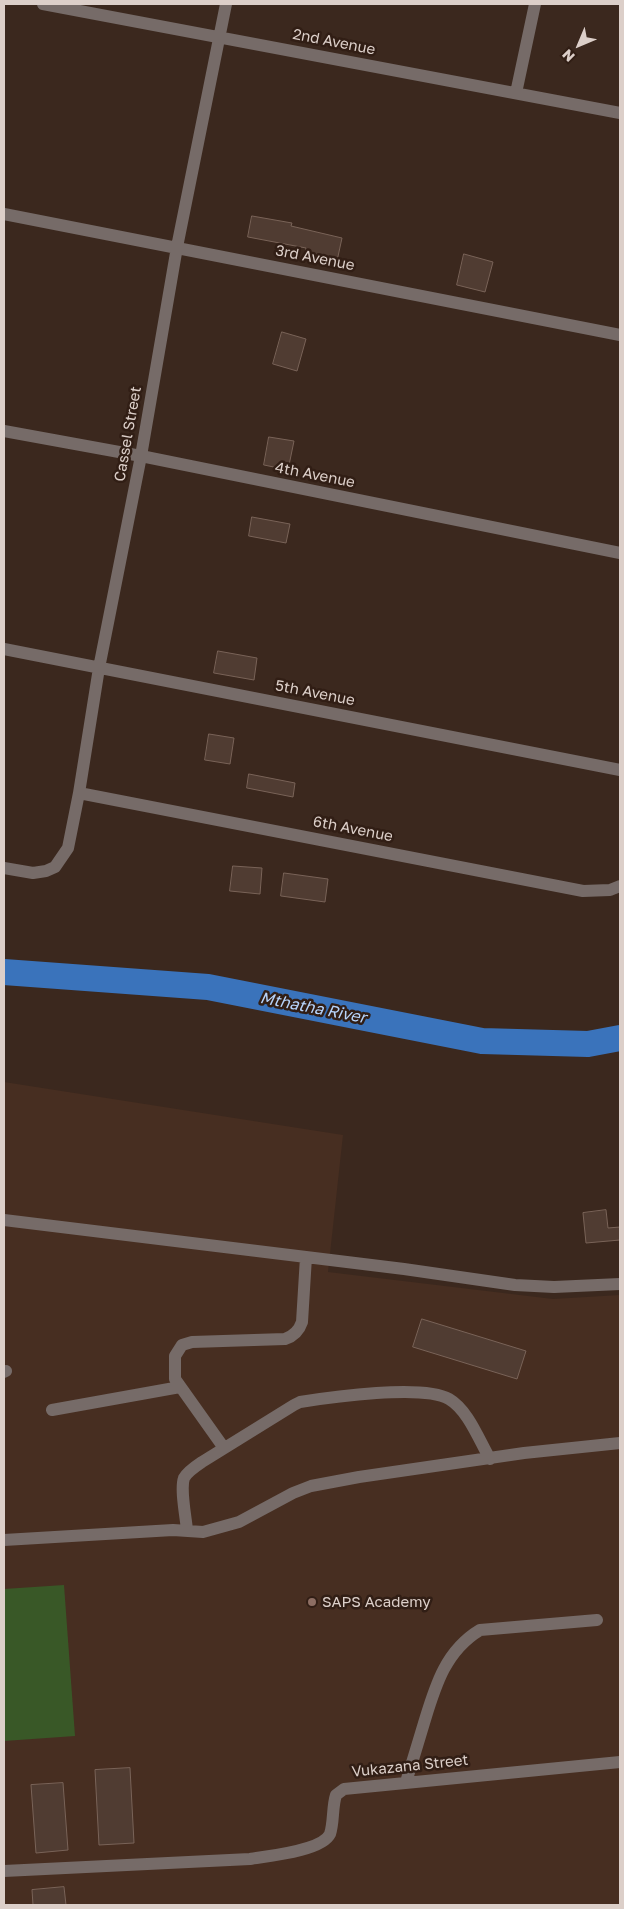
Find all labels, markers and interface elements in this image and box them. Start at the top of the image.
north arrow [554,20,604,70]
street label: 2nd Avenue [291,25,377,59]
text: N [558,46,578,66]
street label: 3rd Avenue [274,241,356,275]
street label: Cassel Street [111,385,145,483]
street label: 4th Avenue [273,458,357,492]
street label: 5th Avenue [274,676,356,710]
street label: 6th Avenue [312,812,394,846]
water label: Mthatha River [258,988,368,1028]
place label: SAPS Academy [322,1593,431,1611]
marker: SAPS Academy [306,1596,318,1608]
street label: Vukazana Street [351,1751,469,1781]

